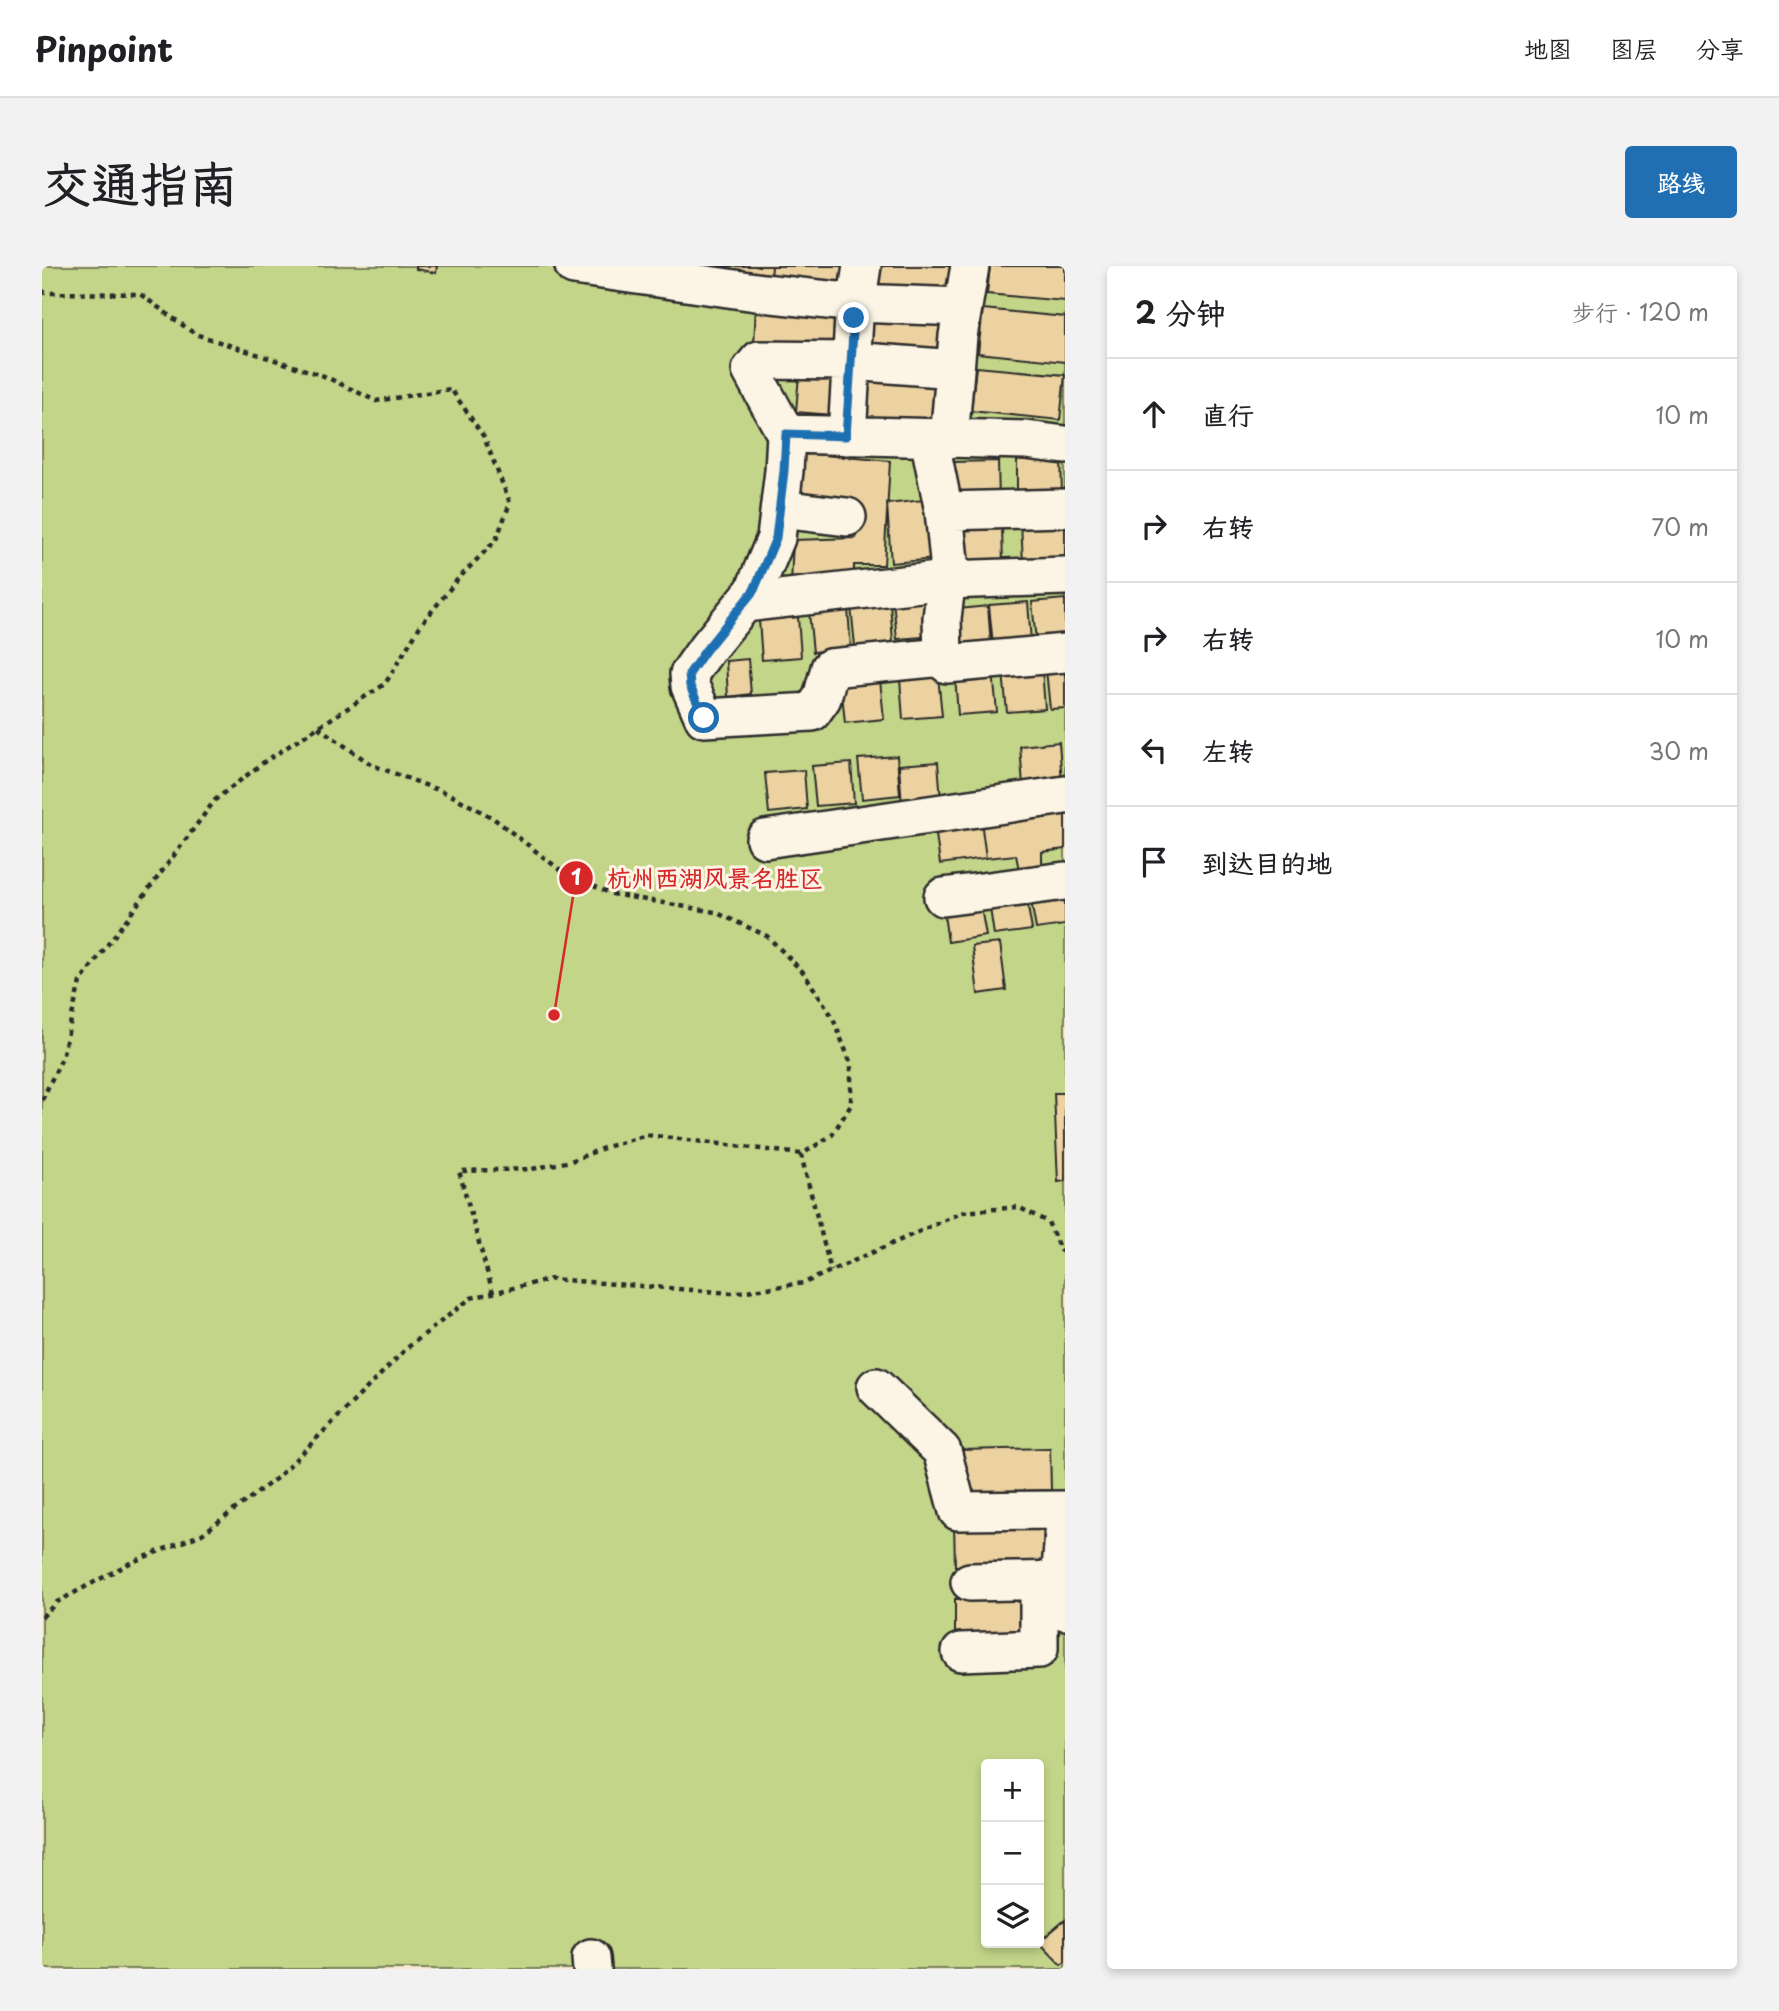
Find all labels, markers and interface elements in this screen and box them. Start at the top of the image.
text: Pinpoint [35,23,173,73]
text: 地图 [1524,30,1572,66]
text: 图层 [1610,30,1658,66]
text: 分享 [1696,30,1744,66]
text: 交通指南 [42,145,238,219]
button: 路线 [1625,146,1737,218]
text: 2 分钟 [1135,289,1226,334]
text: 步行 · 120 m [1572,294,1709,329]
route end [838,302,869,333]
icon: ahead [1135,395,1173,433]
text: 直行 [1202,395,1254,434]
text: 10 m [1655,397,1709,432]
icon: right [1135,507,1173,545]
text: 右转 [1202,507,1254,546]
text: 70 m [1651,509,1709,544]
icon: right [1135,619,1173,657]
text: 右转 [1202,619,1254,658]
text: 10 m [1655,621,1709,656]
route start [688,702,719,733]
icon: left [1135,731,1173,769]
text: 左转 [1202,731,1254,770]
text: 30 m [1648,733,1709,768]
icon: arrive [1135,843,1173,881]
text: 到达目的地 [1202,843,1332,882]
callout: 杭州西湖风景名胜区 [558,856,837,901]
text: 杭州西湖风景名胜区 [607,859,823,895]
text: 1 [571,860,581,892]
map controls [981,1759,1044,1948]
button: + [981,1759,1044,1822]
button: − [981,1822,1044,1885]
button: layers [981,1885,1044,1948]

